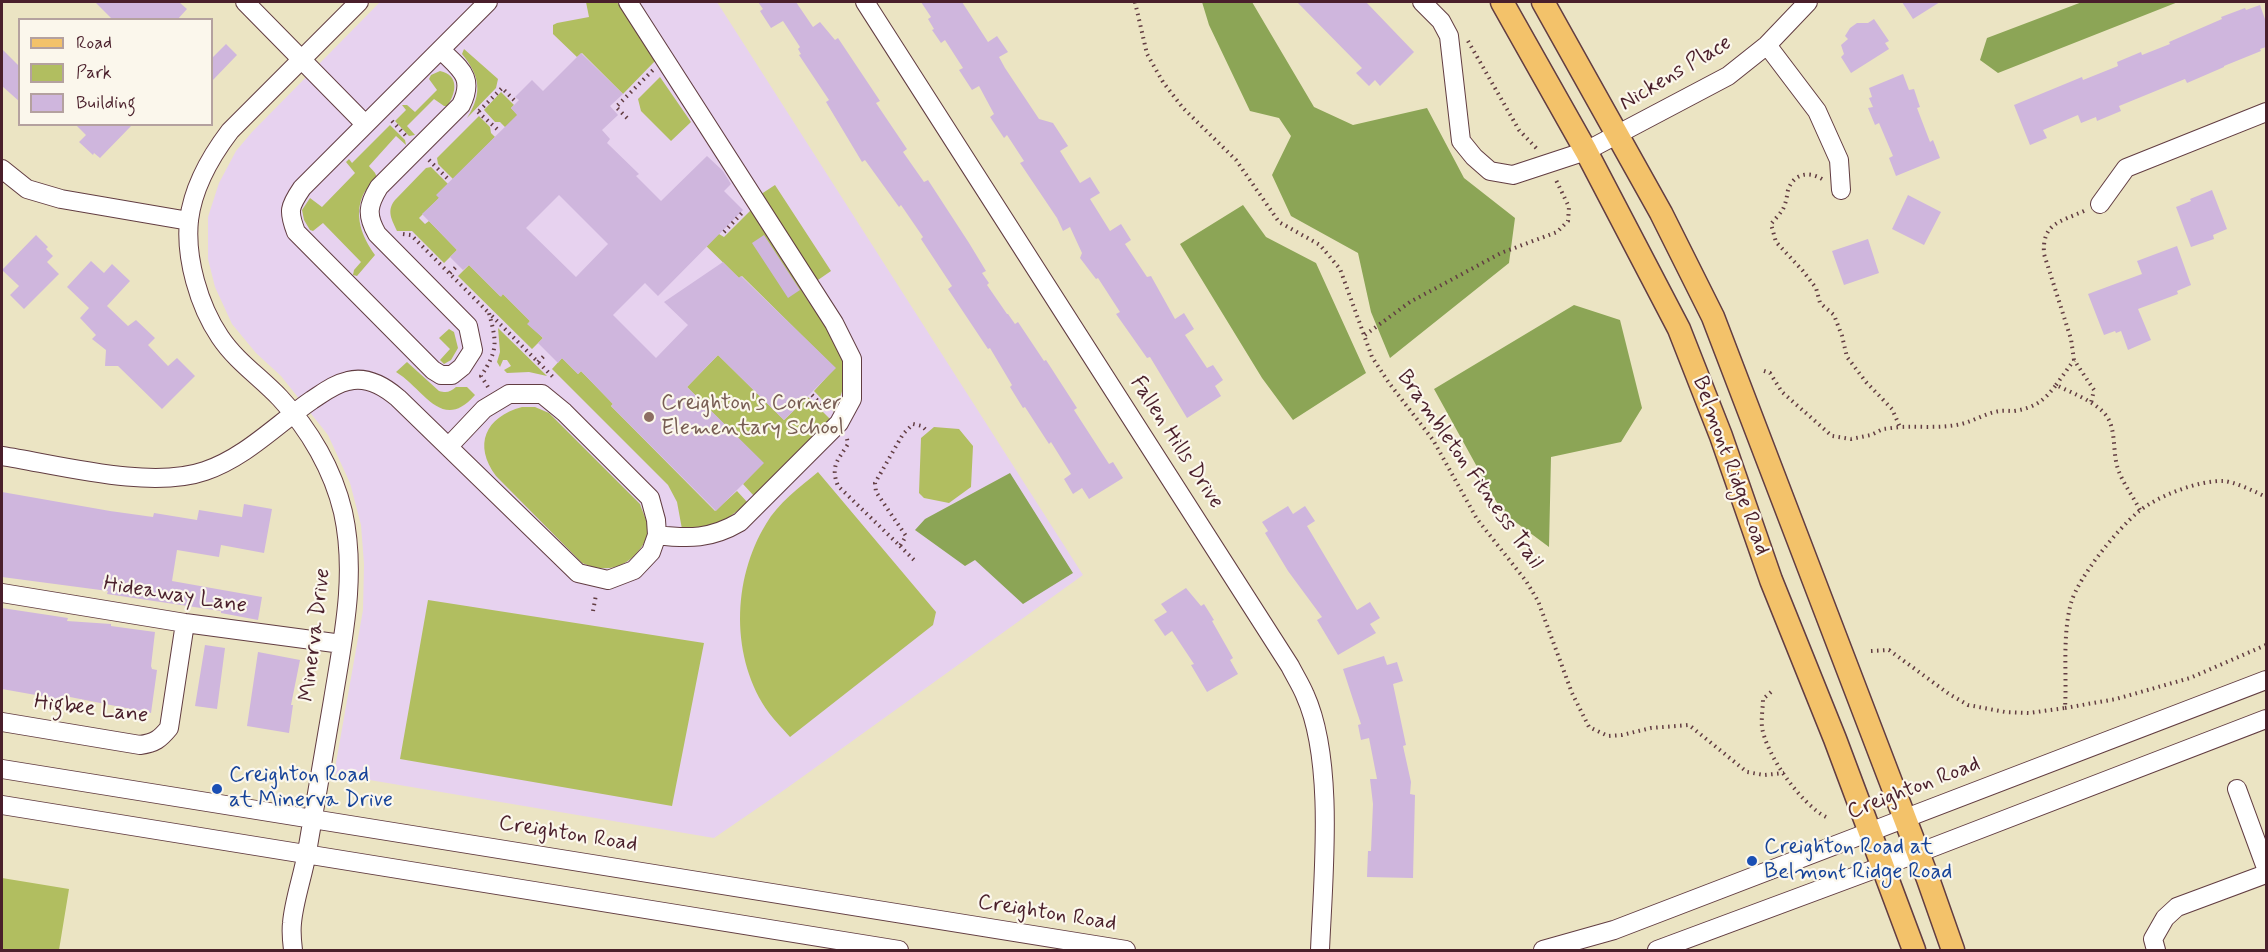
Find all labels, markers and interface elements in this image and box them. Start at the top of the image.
legend [18,18,213,126]
street label: Nickens Place [1615,30,1737,118]
text: Road [76,31,112,55]
text: Park [76,61,112,85]
text: Building [76,91,136,115]
street label: Brambleton Fitness Trail [1390,365,1548,575]
street label: Fallen Hills Drive [1123,372,1229,514]
street label: Belmont Ridge Road [1685,373,1775,559]
place label: Creighton's Corner Elementary School [661,391,844,442]
marker: Creighton's Corner Elementary School [642,410,656,424]
street label: Minerva Drive [295,567,337,703]
street label: Hideaway Lane [101,572,249,620]
street label: Higbee Lane [32,690,150,730]
street label: Creighton Road [1844,752,1984,826]
place label: Creighton Road at Minerva Drive [229,763,393,814]
marker: Creighton Road at Minerva Drive [210,782,224,796]
street label: Creighton Road [497,811,639,859]
place label: Creighton Road at Belmont Ridge Road [1764,835,1952,886]
marker: Creighton Road at Belmont Ridge Road [1745,854,1759,868]
street label: Creighton Road [976,890,1118,938]

